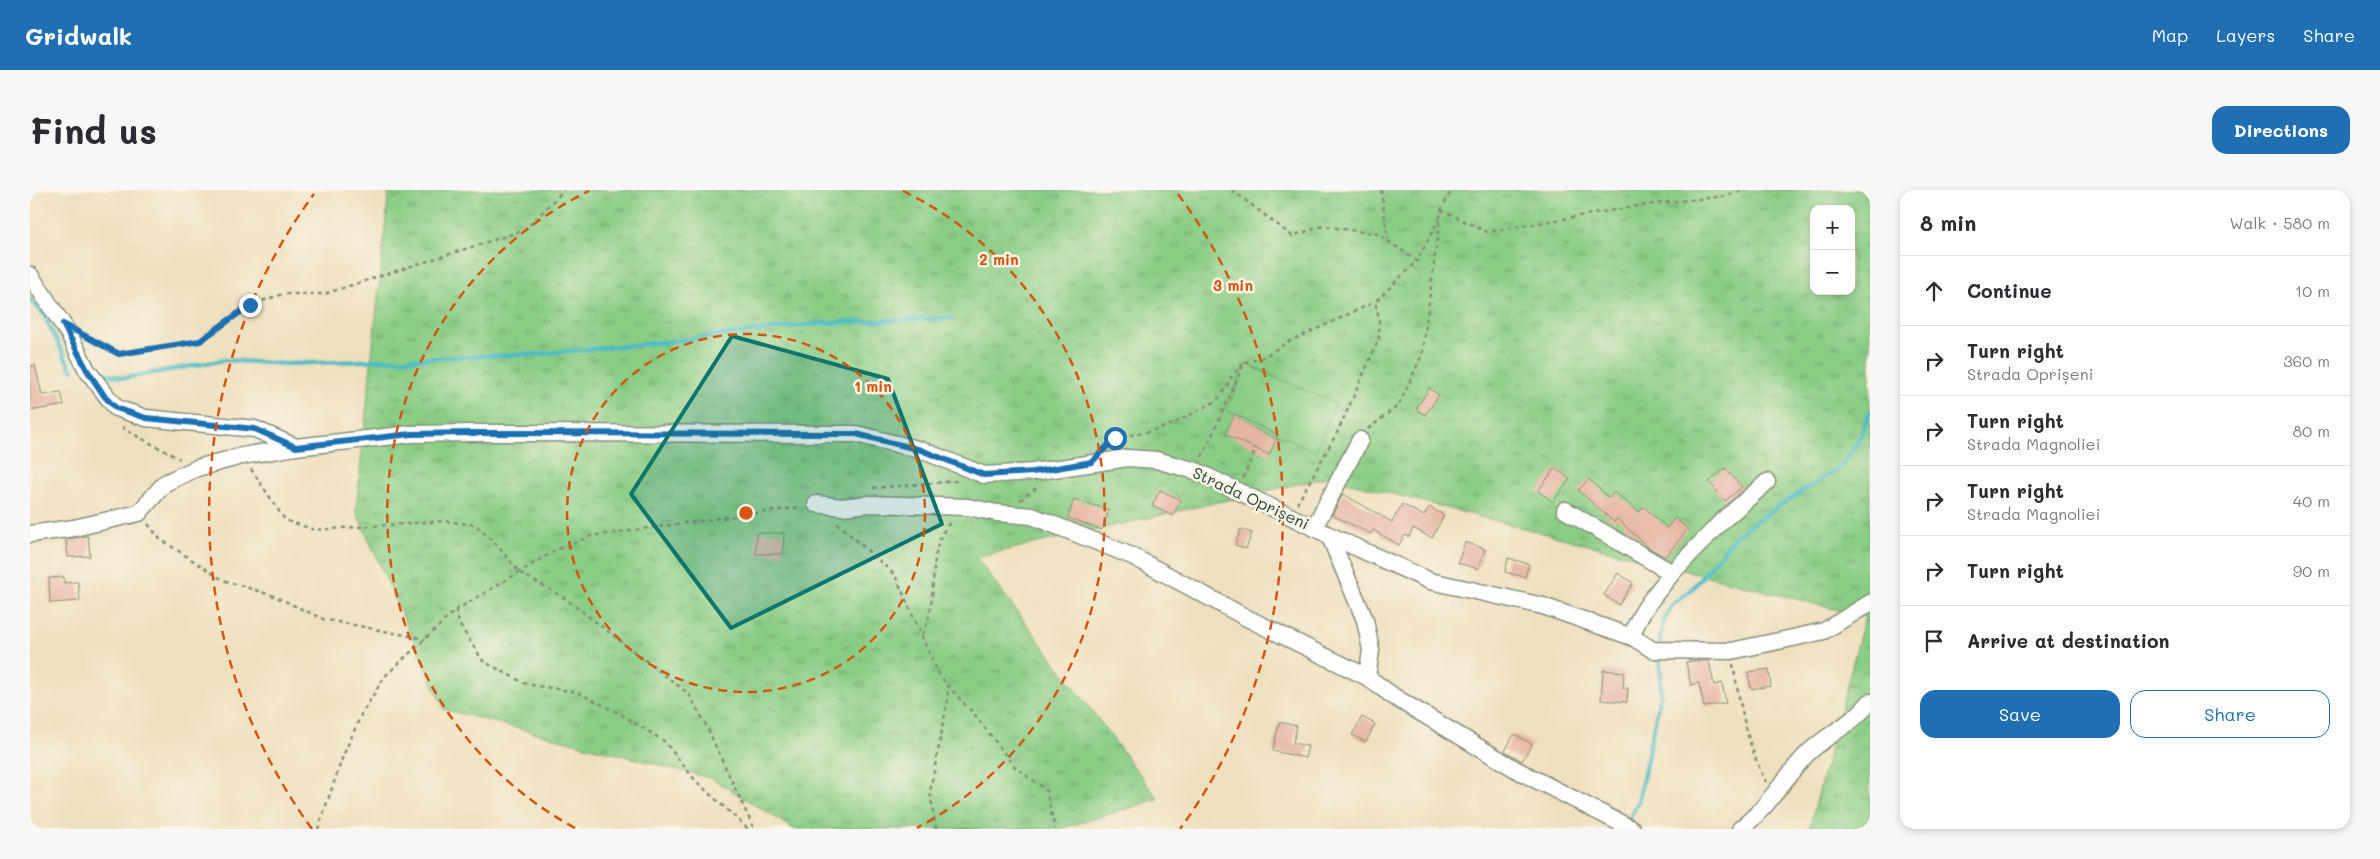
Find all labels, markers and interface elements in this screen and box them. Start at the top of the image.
text: Gridwalk [25,20,132,51]
text: Map [2152,23,2188,47]
text: Layers [2216,23,2275,47]
text: Share [2303,23,2355,47]
button: Directions [2212,106,2350,154]
text: Find us [30,107,157,153]
map controls [1810,205,1855,295]
button: + [1810,205,1855,250]
text: 8 min [1920,209,1976,236]
text: Walk · 580 m [2230,212,2330,233]
text: 2 min [979,249,1019,269]
button: − [1810,250,1855,295]
text: 3 min [1213,275,1253,295]
icon: ahead [1920,277,1948,305]
text: Continue [1967,278,2052,303]
text: 10 m [2295,280,2330,301]
route end [239,294,262,317]
text: Turn right [1967,338,2064,363]
icon: right [1920,347,1948,375]
text: 360 m [2283,350,2330,371]
text: Strada Oprișeni [1967,363,2094,384]
text: 1 min [854,376,892,396]
text: Turn right [1967,408,2064,433]
icon: right [1920,417,1948,445]
text: 80 m [2293,420,2330,441]
route start [1104,427,1127,450]
text: Strada Magnoliei [1967,433,2100,454]
street label: Strada Oprișeni [1189,461,1313,535]
text: Turn right [1967,478,2064,503]
icon: right [1920,487,1948,515]
text: 40 m [2293,490,2330,511]
text: Strada Magnoliei [1967,503,2100,524]
centre of rings [737,504,755,522]
icon: right [1920,557,1948,585]
text: Turn right [1967,558,2064,583]
text: 90 m [2293,560,2330,581]
icon: arrive [1920,627,1948,655]
text: Arrive at destination [1967,628,2170,653]
button: Save [1920,690,2120,738]
button: Share [2130,690,2330,738]

